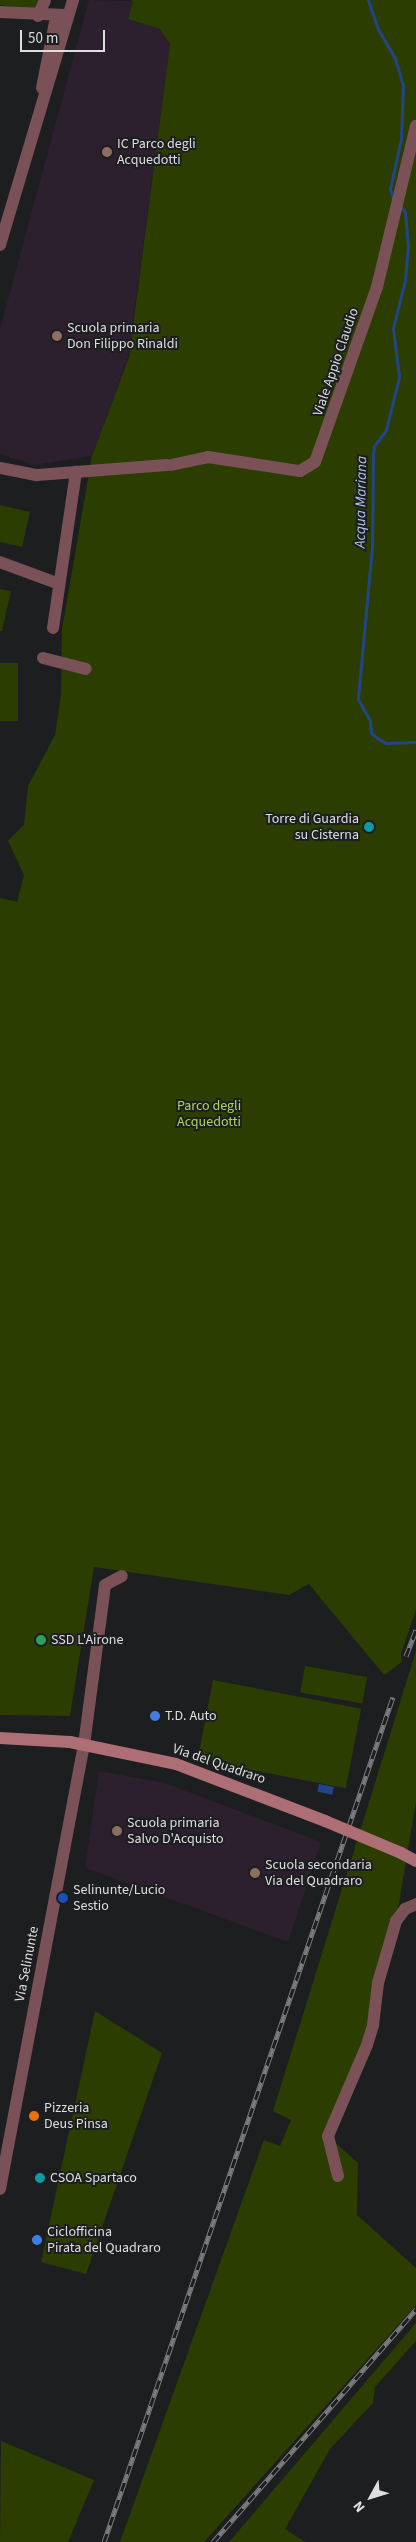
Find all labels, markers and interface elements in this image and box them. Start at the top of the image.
scale bar [22,20,108,52]
text: 50 m [28,28,58,49]
place label: IC Parco degli Acquedotti [117,136,196,168]
marker: IC Parco degli Acquedotti [101,146,113,158]
street label: Viale Appio Claudio [310,306,362,418]
place label: Scuola primaria Don Filippo Rinaldi [67,320,178,352]
marker: Scuola primaria Don Filippo Rinaldi [51,330,63,342]
water label: Acqua Mariana [351,456,371,548]
place label: Torre di Guardia su Cisterna [265,811,359,844]
marker: Torre di Guardia su Cisterna [363,821,375,833]
park label: Parco degli Acquedotti [177,1098,241,1130]
place label: SSD L'Airone [51,1632,123,1648]
marker: SSD L'Airone [35,1634,47,1646]
place label: T.D. Auto [165,1708,217,1724]
marker: T.D. Auto [149,1710,161,1722]
street label: Via del Quadraro [170,1740,268,1788]
place label: Scuola primaria Salvo D'Acquisto [127,1815,224,1848]
marker: Scuola primaria Salvo D'Acquisto [111,1825,123,1837]
place label: Scuola secondaria Via del Quadraro [265,1857,372,1890]
marker: Scuola secondaria Via del Quadraro [249,1867,261,1879]
place label: Selinunte/Lucio Sestio [73,1882,165,1914]
marker: Selinunte/Lucio Sestio [57,1892,69,1904]
street label: Via Selinunte [11,1925,43,2003]
place label: Pizzeria Deus Pinsa [44,2100,108,2132]
marker: Pizzeria Deus Pinsa [28,2110,40,2122]
place label: CSOA Spartaco [50,2170,137,2186]
marker: CSOA Spartaco [34,2172,46,2184]
place label: Ciclofficina Pirata del Quadraro [47,2224,161,2256]
marker: Ciclofficina Pirata del Quadraro [31,2234,43,2246]
north arrow [346,2472,396,2522]
text: N [349,2497,370,2516]

